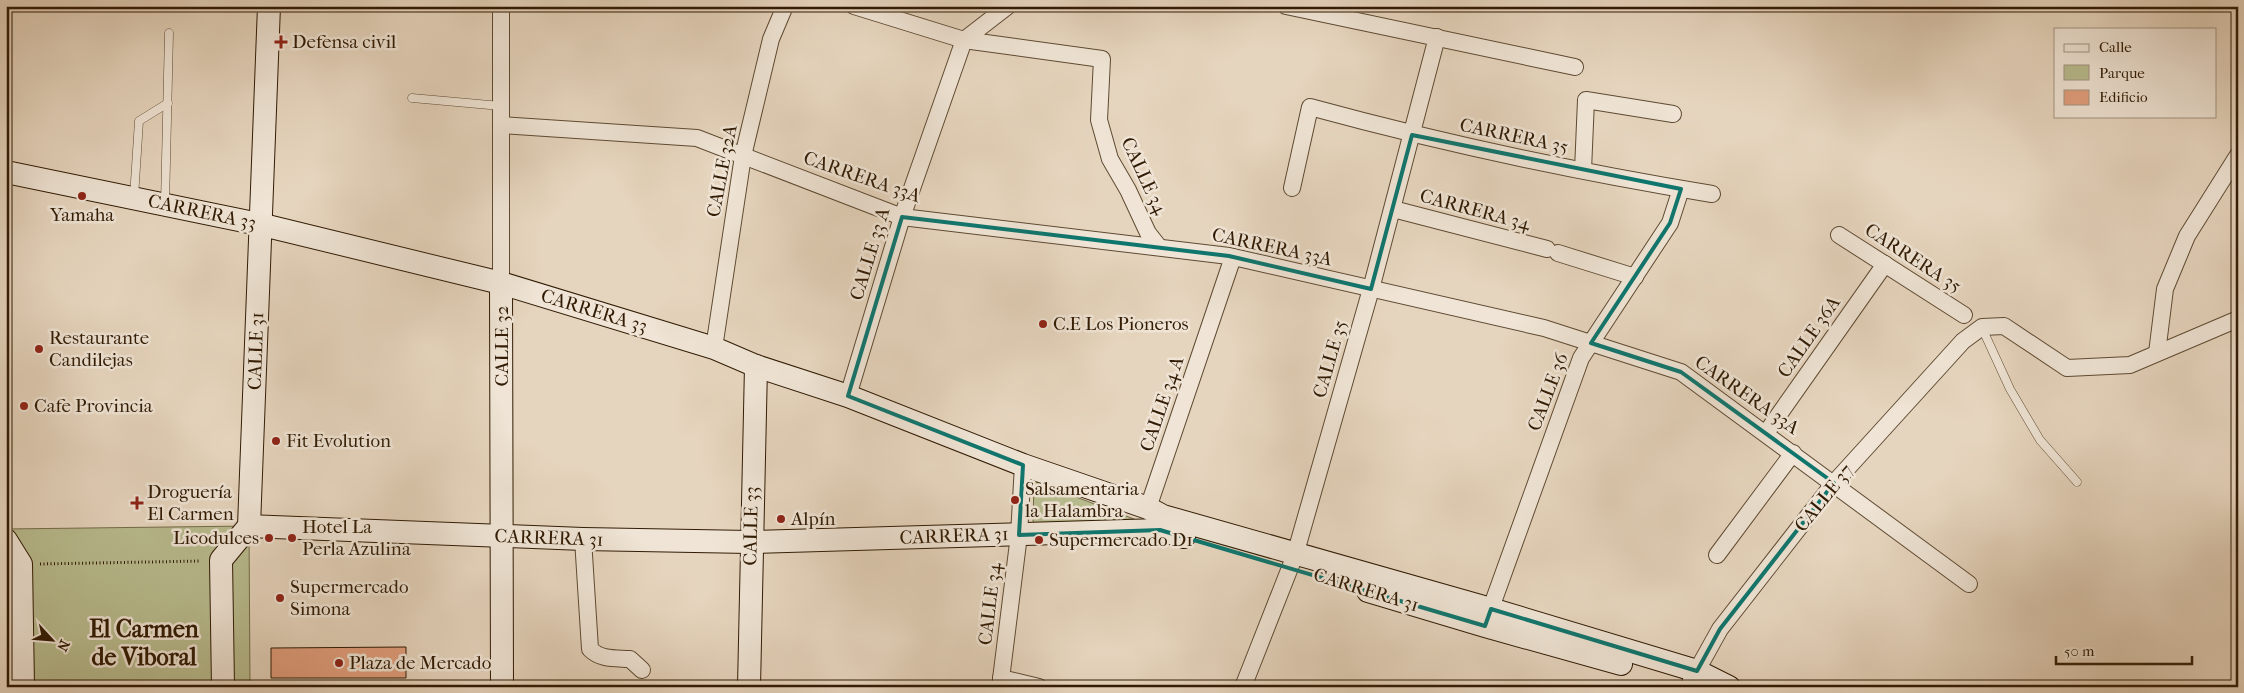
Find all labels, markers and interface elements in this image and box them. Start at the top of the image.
legend [2054,28,2216,118]
place label: Defensa civil [292,31,396,53]
marker: Defensa civil [274,35,288,49]
text: Calle [2099,38,2132,56]
text: Parque [2099,64,2145,82]
text: Edificio [2099,88,2148,106]
street label: CARRERA 35 [1458,114,1570,158]
street label: CALLE 32A [702,122,742,219]
street label: CALLE 34 [1117,134,1172,219]
street label: CARRERA 33A [801,147,924,208]
street label: CARRERA 34 [1417,185,1533,236]
marker: Yamaha [76,190,88,202]
street label: CARRERA 33 [146,190,258,234]
place label: Yamaha [49,204,114,226]
street label: CALLE 33 A [846,204,895,303]
street label: CARRERA 35 [1861,219,1965,297]
street label: CARRERA 33A [1210,224,1335,271]
street label: CARRERA 33 [538,284,650,338]
street label: CALLE 36A [1773,292,1845,382]
street label: CALLE 32 [491,305,513,387]
street label: CALLE 31 [244,312,268,390]
place label: C.E Los Pioneros [1053,313,1189,335]
marker: C.E Los Pioneros [1037,318,1049,330]
street label: CALLE 35 [1308,318,1352,400]
place label: Restaurante Candilejas [49,327,149,371]
marker: Restaurante Candilejas [33,343,45,355]
street label: CALLE 36 [1523,349,1573,434]
street label: CARRERA 33A [1691,351,1804,439]
street label: CALLE 34 A [1135,353,1189,454]
place label: Cafe Provincia [34,395,153,417]
marker: Cafe Provincia [18,400,30,412]
place label: Fit Evolution [286,430,391,452]
marker: Fit Evolution [270,435,282,447]
street label: CALLE 37 [1790,460,1858,536]
place label: Salsamentaria la Halambra [1024,478,1139,522]
place label: Droguería El Carmen [147,481,234,525]
street label: CALLE 33 [739,486,763,566]
marker: Salsamentaria la Halambra [1009,494,1021,506]
marker: Droguería El Carmen [131,497,143,509]
place label: Alpín [790,508,835,530]
marker: Alpín [775,513,787,525]
place label: Hotel La Perla Azulina [302,516,411,560]
street label: CARRERA 31 [899,523,1009,549]
street label: CARRERA 31 [494,525,604,551]
place label: Licodulces [173,527,259,549]
place label: Supermercado D1 [1049,529,1193,551]
marker: Licodulces [263,532,275,544]
marker: Hotel La Perla Azulina [286,532,298,544]
marker: Supermercado D1 [1033,534,1045,546]
street label: CALLE 34 [974,561,1006,646]
street label: CARRERA 31 [1311,564,1421,616]
place label: Supermercado Simona [290,576,409,620]
marker: Supermercado Simona [274,592,286,604]
district label: El Carmen de Viboral [89,615,200,671]
north arrow [28,616,78,666]
scale bar [2056,633,2193,665]
text: N [53,637,73,654]
text: 50 m [2064,642,2095,660]
place label: Plaza de Mercado [349,652,492,674]
marker: Plaza de Mercado [333,657,345,669]

